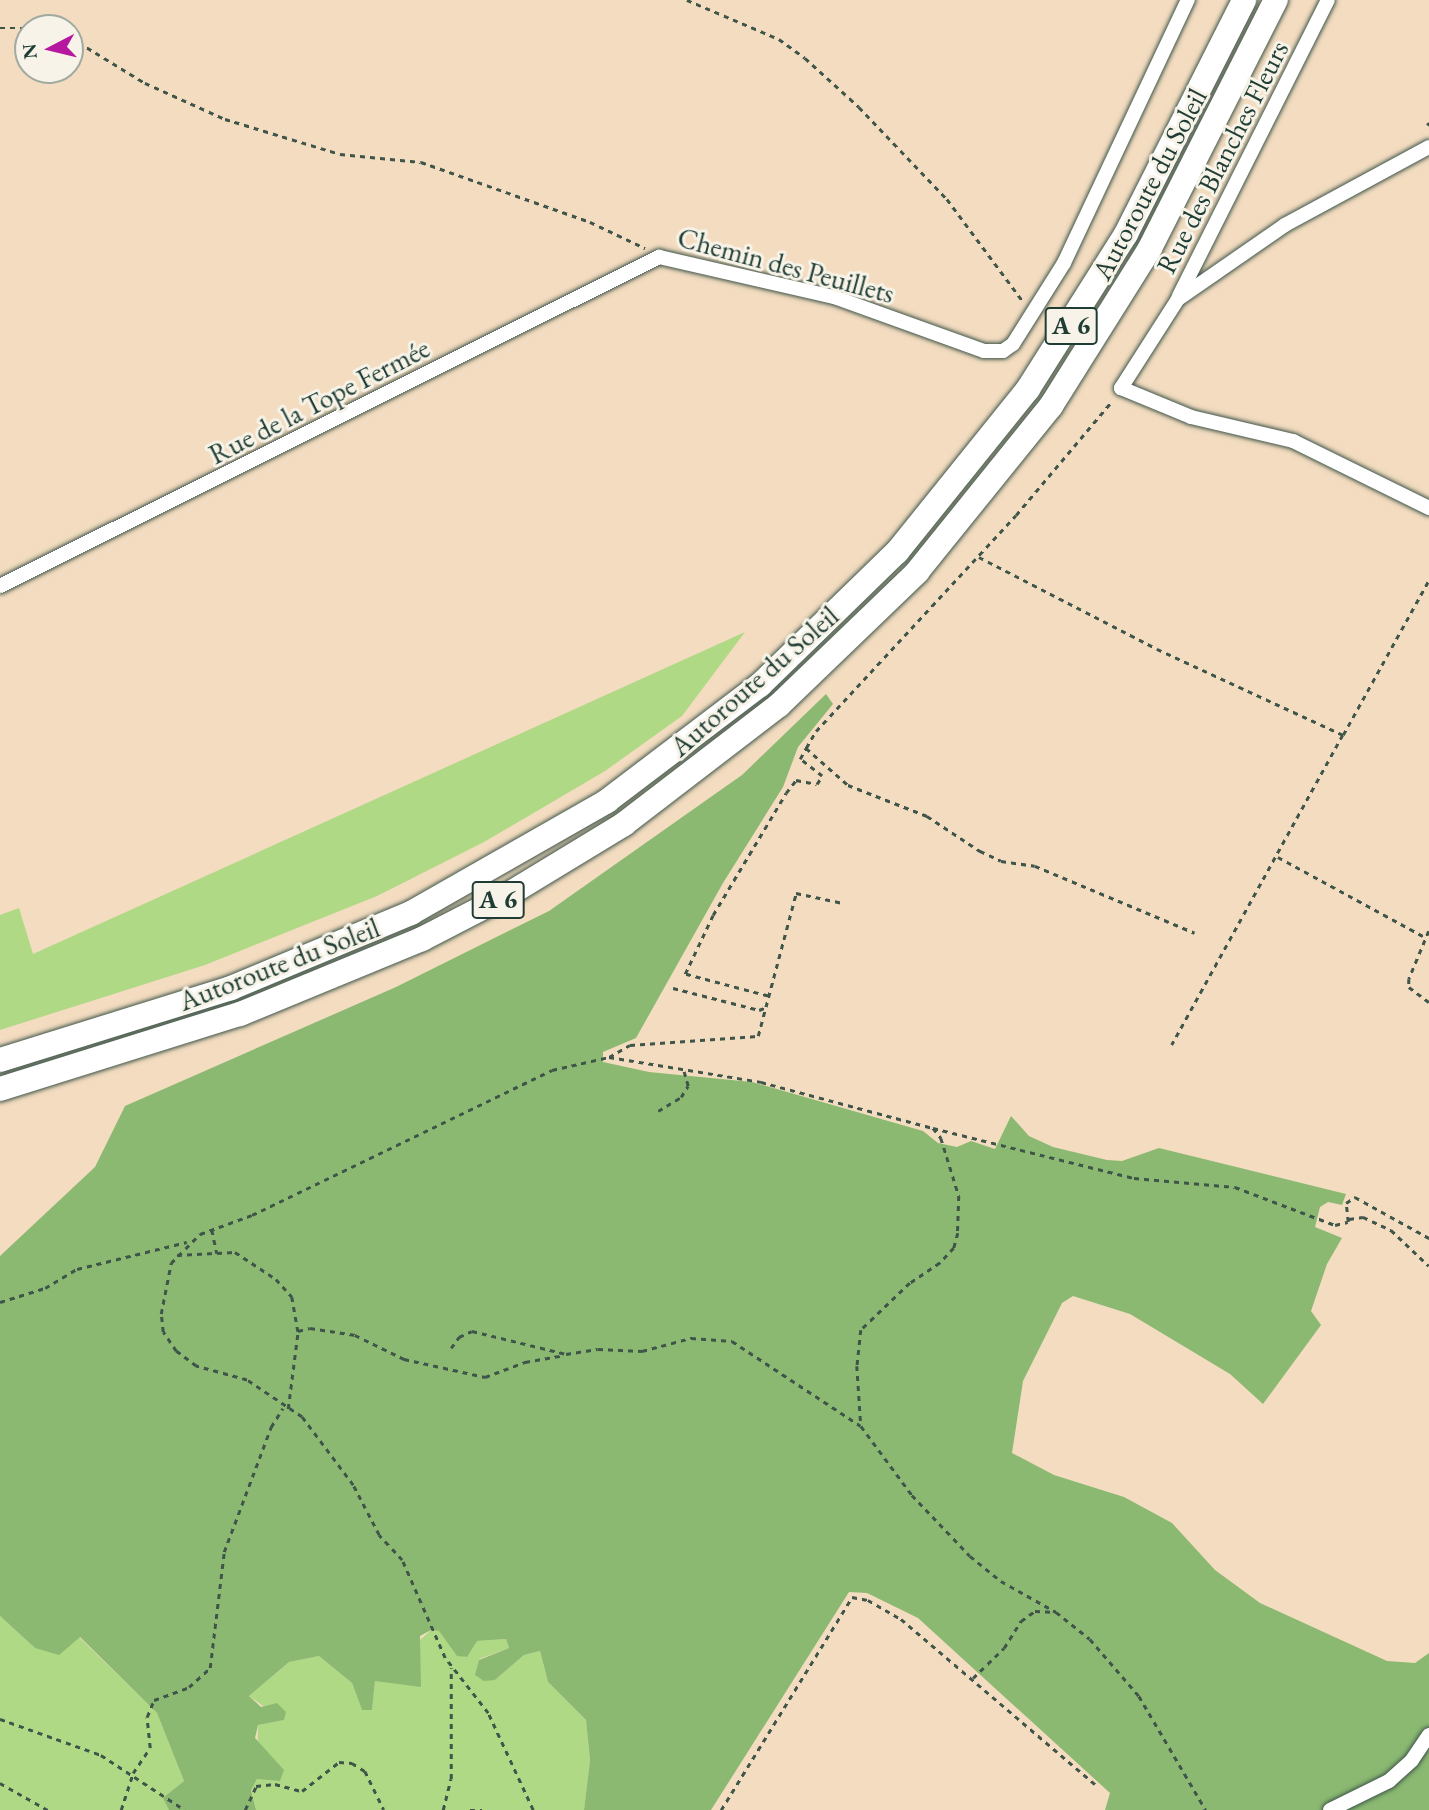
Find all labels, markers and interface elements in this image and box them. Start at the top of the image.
north arrow [14,14,84,84]
street label: Rue des Blanches Fleurs [1149,35,1295,279]
text: N [16,42,43,61]
street label: Autoroute du Soleil [1084,82,1214,286]
street label: Chemin des Peuillets [674,220,898,310]
road number: A 6 [1043,304,1099,348]
street label: Rue de la Tope Fermée [203,331,435,471]
street label: Autoroute du Soleil [663,599,845,763]
road number: A 6 [470,878,526,923]
street label: Autoroute du Soleil [174,910,384,1018]

